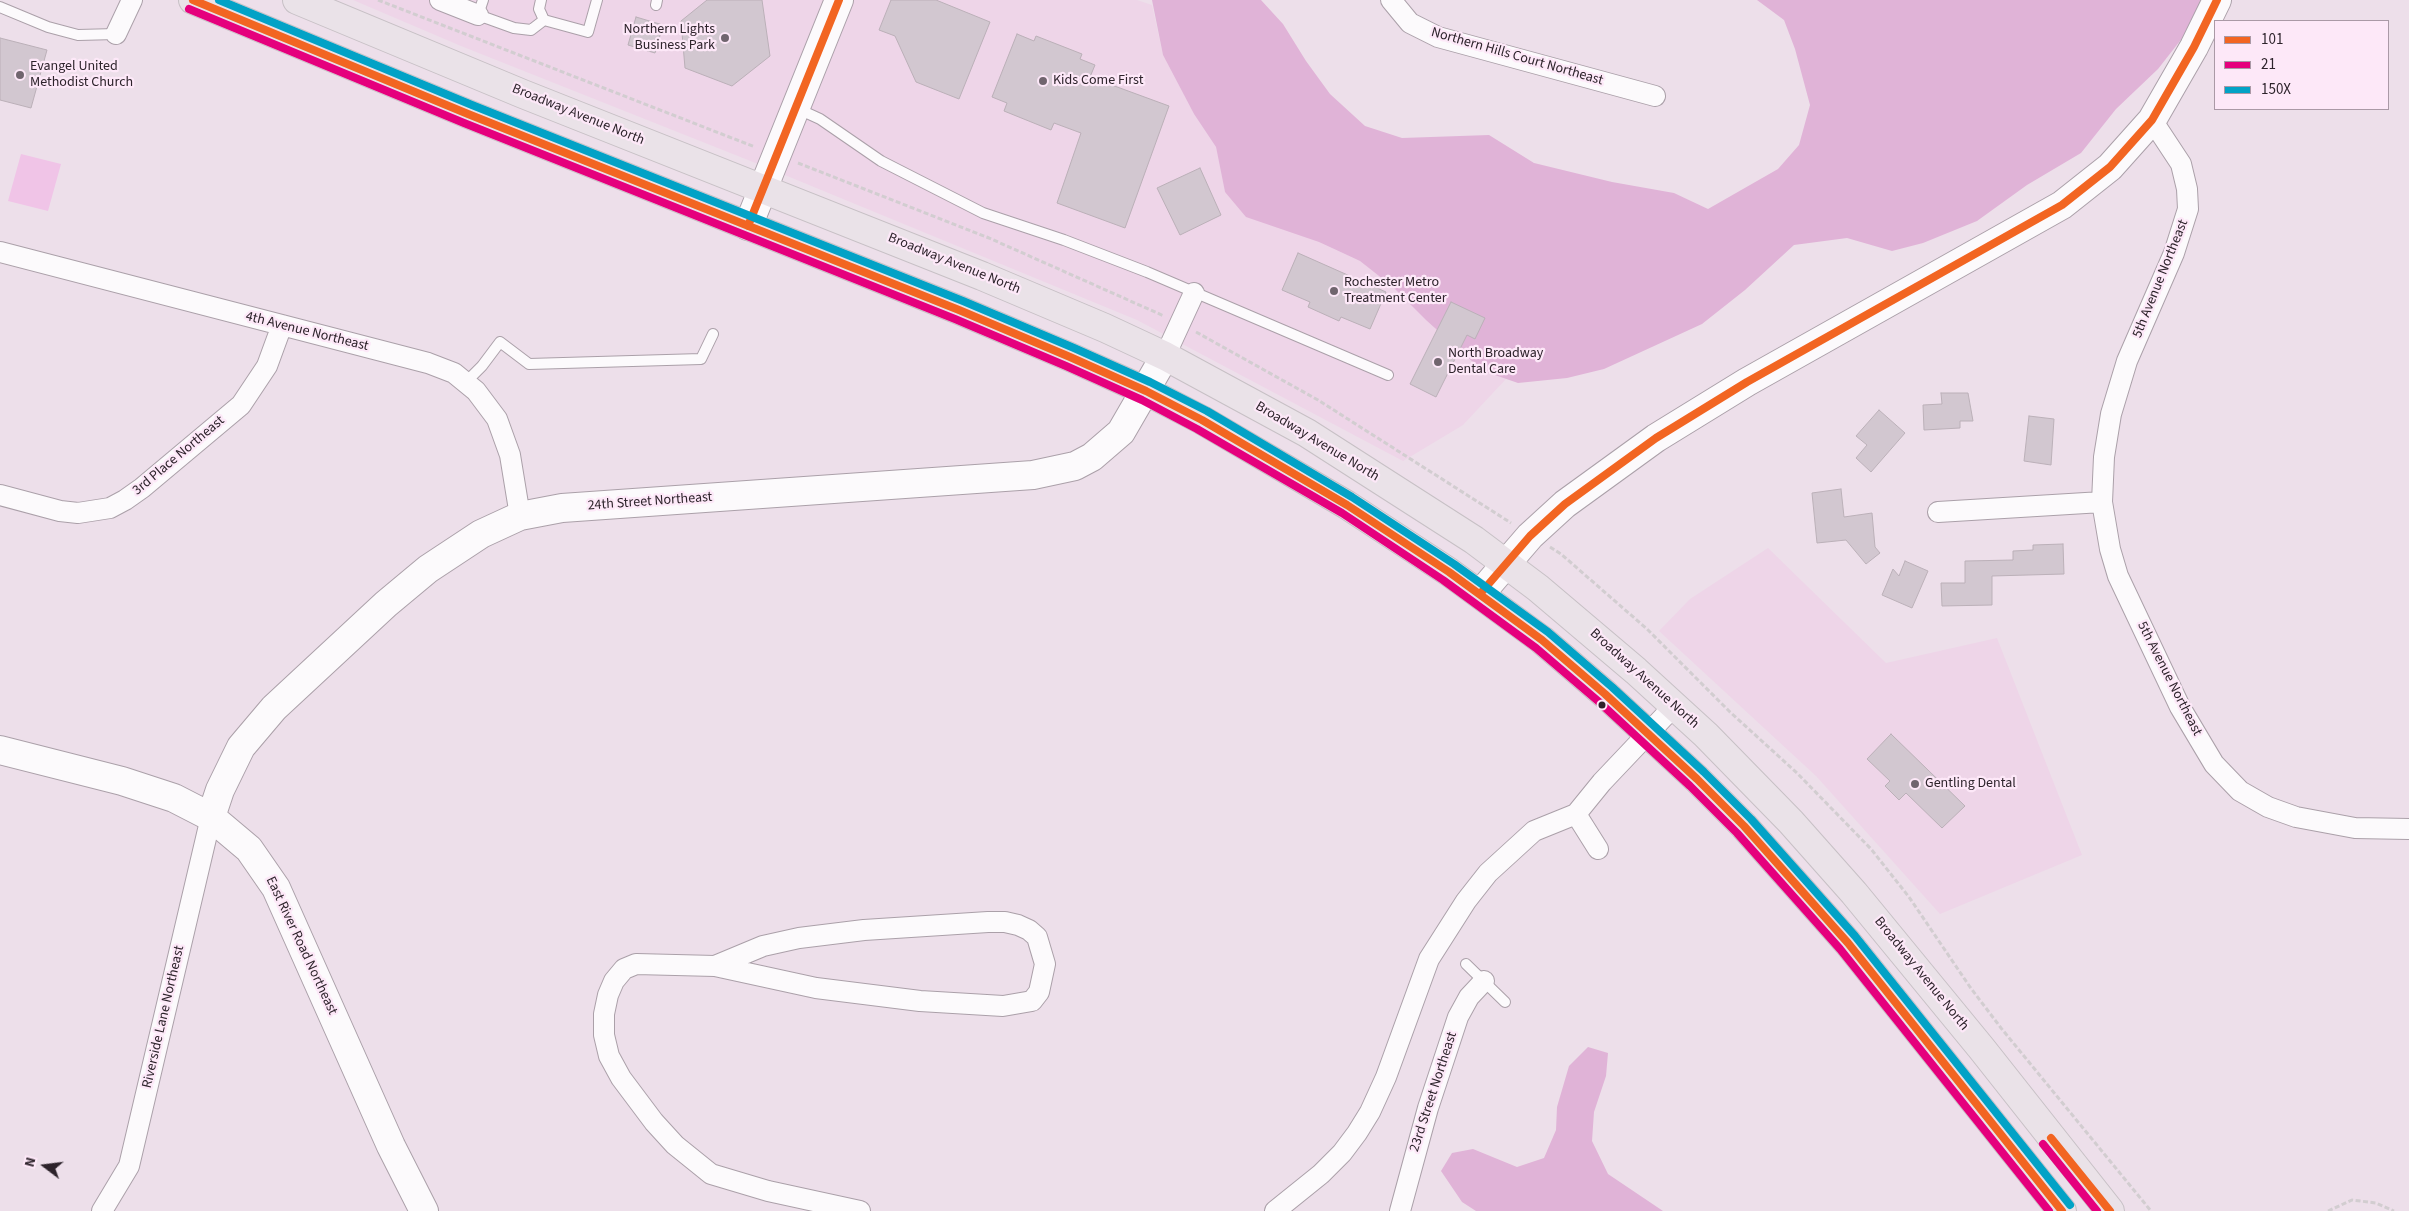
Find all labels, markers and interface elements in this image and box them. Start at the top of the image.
legend [2214,20,2389,110]
place label: Northern Lights Business Park [624,22,715,54]
street label: Northern Hills Court Northeast [1429,24,1605,90]
text: 101 [2261,29,2283,50]
marker: Northern Lights Business Park [719,32,731,44]
text: 21 [2261,54,2276,75]
place label: Evangel United Methodist Church [30,59,133,92]
marker: Evangel United Methodist Church [14,69,26,81]
place label: Kids Come First [1053,73,1143,89]
marker: Kids Come First [1037,75,1049,87]
text: 150X [2261,79,2291,100]
street label: Broadway Avenue North [509,81,647,149]
street label: 5th Avenue Northeast [2130,217,2192,341]
street label: Broadway Avenue North [885,230,1023,298]
place label: Rochester Metro Treatment Center [1344,275,1447,308]
marker: Rochester Metro Treatment Center [1328,285,1340,297]
street label: 4th Avenue Northeast [244,309,370,355]
place label: North Broadway Dental Care [1448,346,1543,378]
marker: North Broadway Dental Care [1432,356,1444,368]
street label: Broadway Avenue North [1252,398,1382,486]
street label: 3rd Place Northeast [130,413,228,499]
street label: 24th Street Northeast [587,489,713,515]
street label: 5th Avenue Northeast [2133,619,2205,739]
street label: Broadway Avenue North [1586,625,1702,733]
unlabelled marker [1597,700,1607,710]
place label: Gentling Dental [1925,776,2016,792]
marker: Gentling Dental [1909,778,1921,790]
street label: East River Road Northeast [262,874,340,1018]
street label: Broadway Avenue North [1870,914,1972,1034]
street label: Riverside Lane Northeast [139,944,189,1090]
street label: 23rd Street Northeast [1407,1030,1461,1154]
north arrow [20,1141,70,1191]
text: N [20,1155,41,1169]

